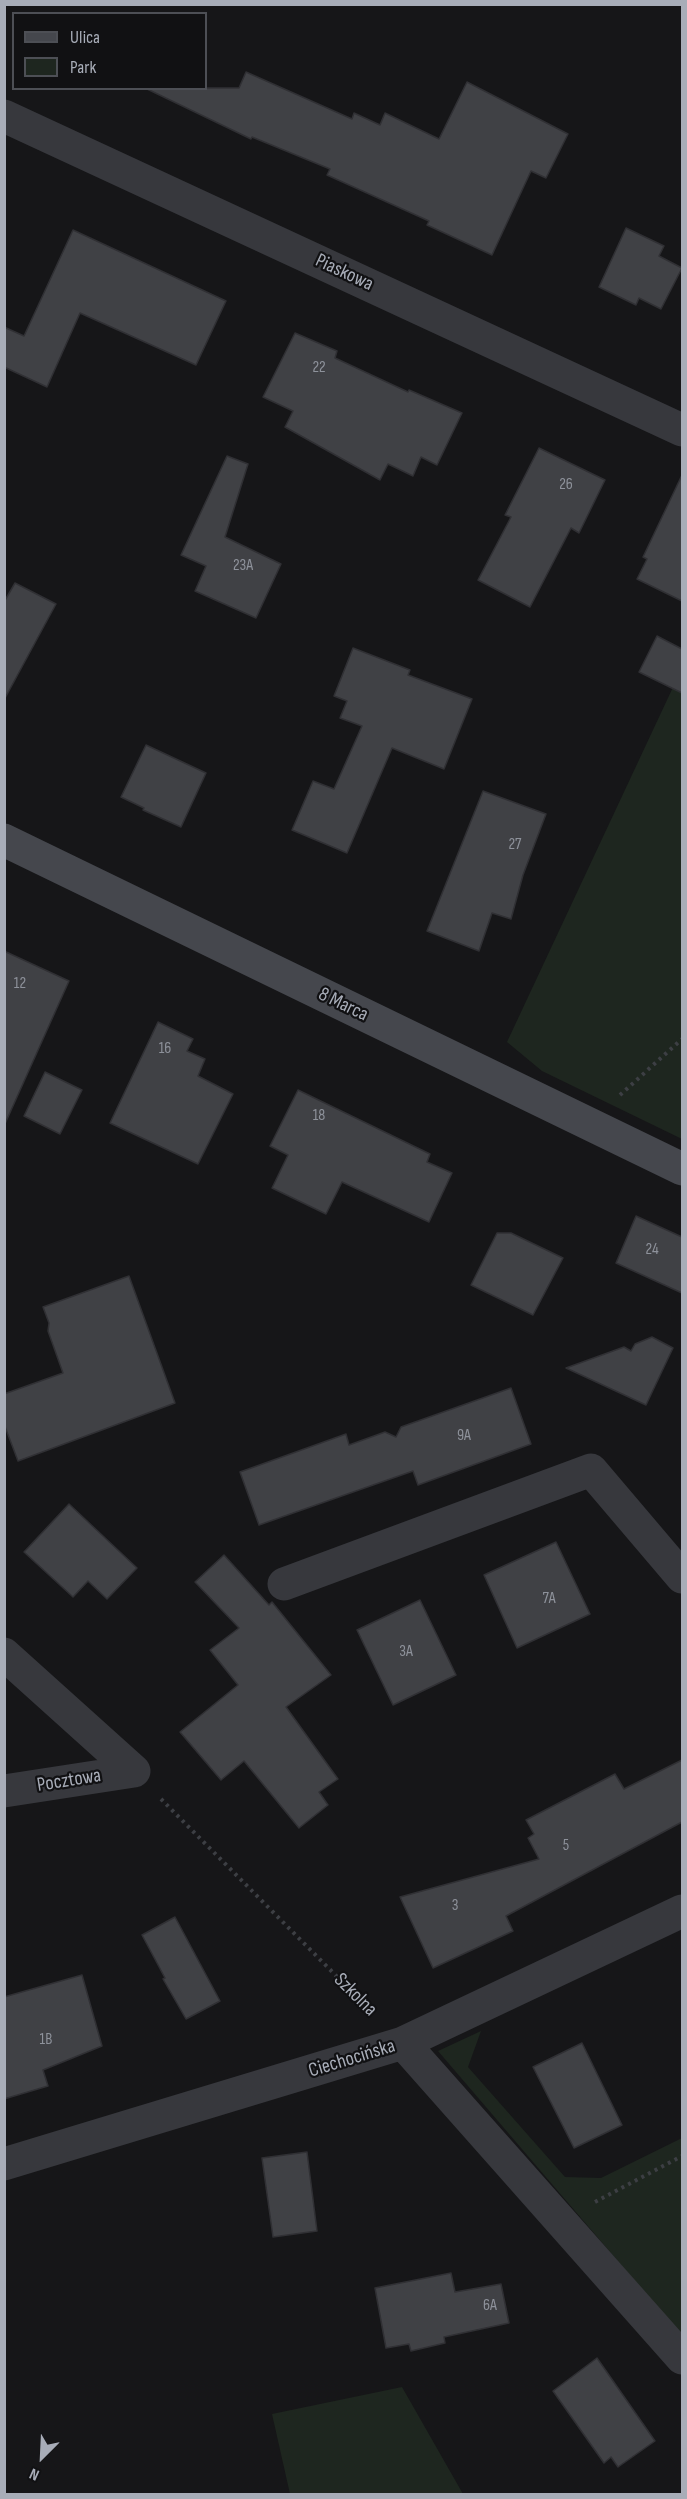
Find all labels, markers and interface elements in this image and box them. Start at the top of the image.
legend [12,12,207,90]
text: Ulica [70,27,100,48]
text: Park [70,57,96,78]
street label: Piaskowa [311,249,377,297]
house number: 22 [312,358,326,378]
house number: 26 [559,475,573,495]
house number: 23A [233,556,253,576]
house number: 27 [508,835,522,855]
house number: 12 [14,974,26,994]
street label: 8 Marca [314,983,372,1027]
house number: 16 [159,1039,171,1059]
house number: 18 [313,1106,325,1126]
house number: 24 [645,1240,659,1260]
house number: 9A [457,1426,471,1446]
house number: 7A [543,1589,555,1609]
house number: 3A [399,1642,413,1662]
street label: Pocztowa [35,1764,103,1798]
house number: 5 [563,1836,569,1856]
house number: 3 [452,1896,458,1916]
street label: Szkolna [328,1968,382,2022]
house number: 1B [40,2030,52,2050]
street label: Ciechocińska [306,2034,398,2084]
house number: 6A [483,2296,497,2316]
north arrow [12,2427,72,2487]
text: N [27,2463,42,2484]

